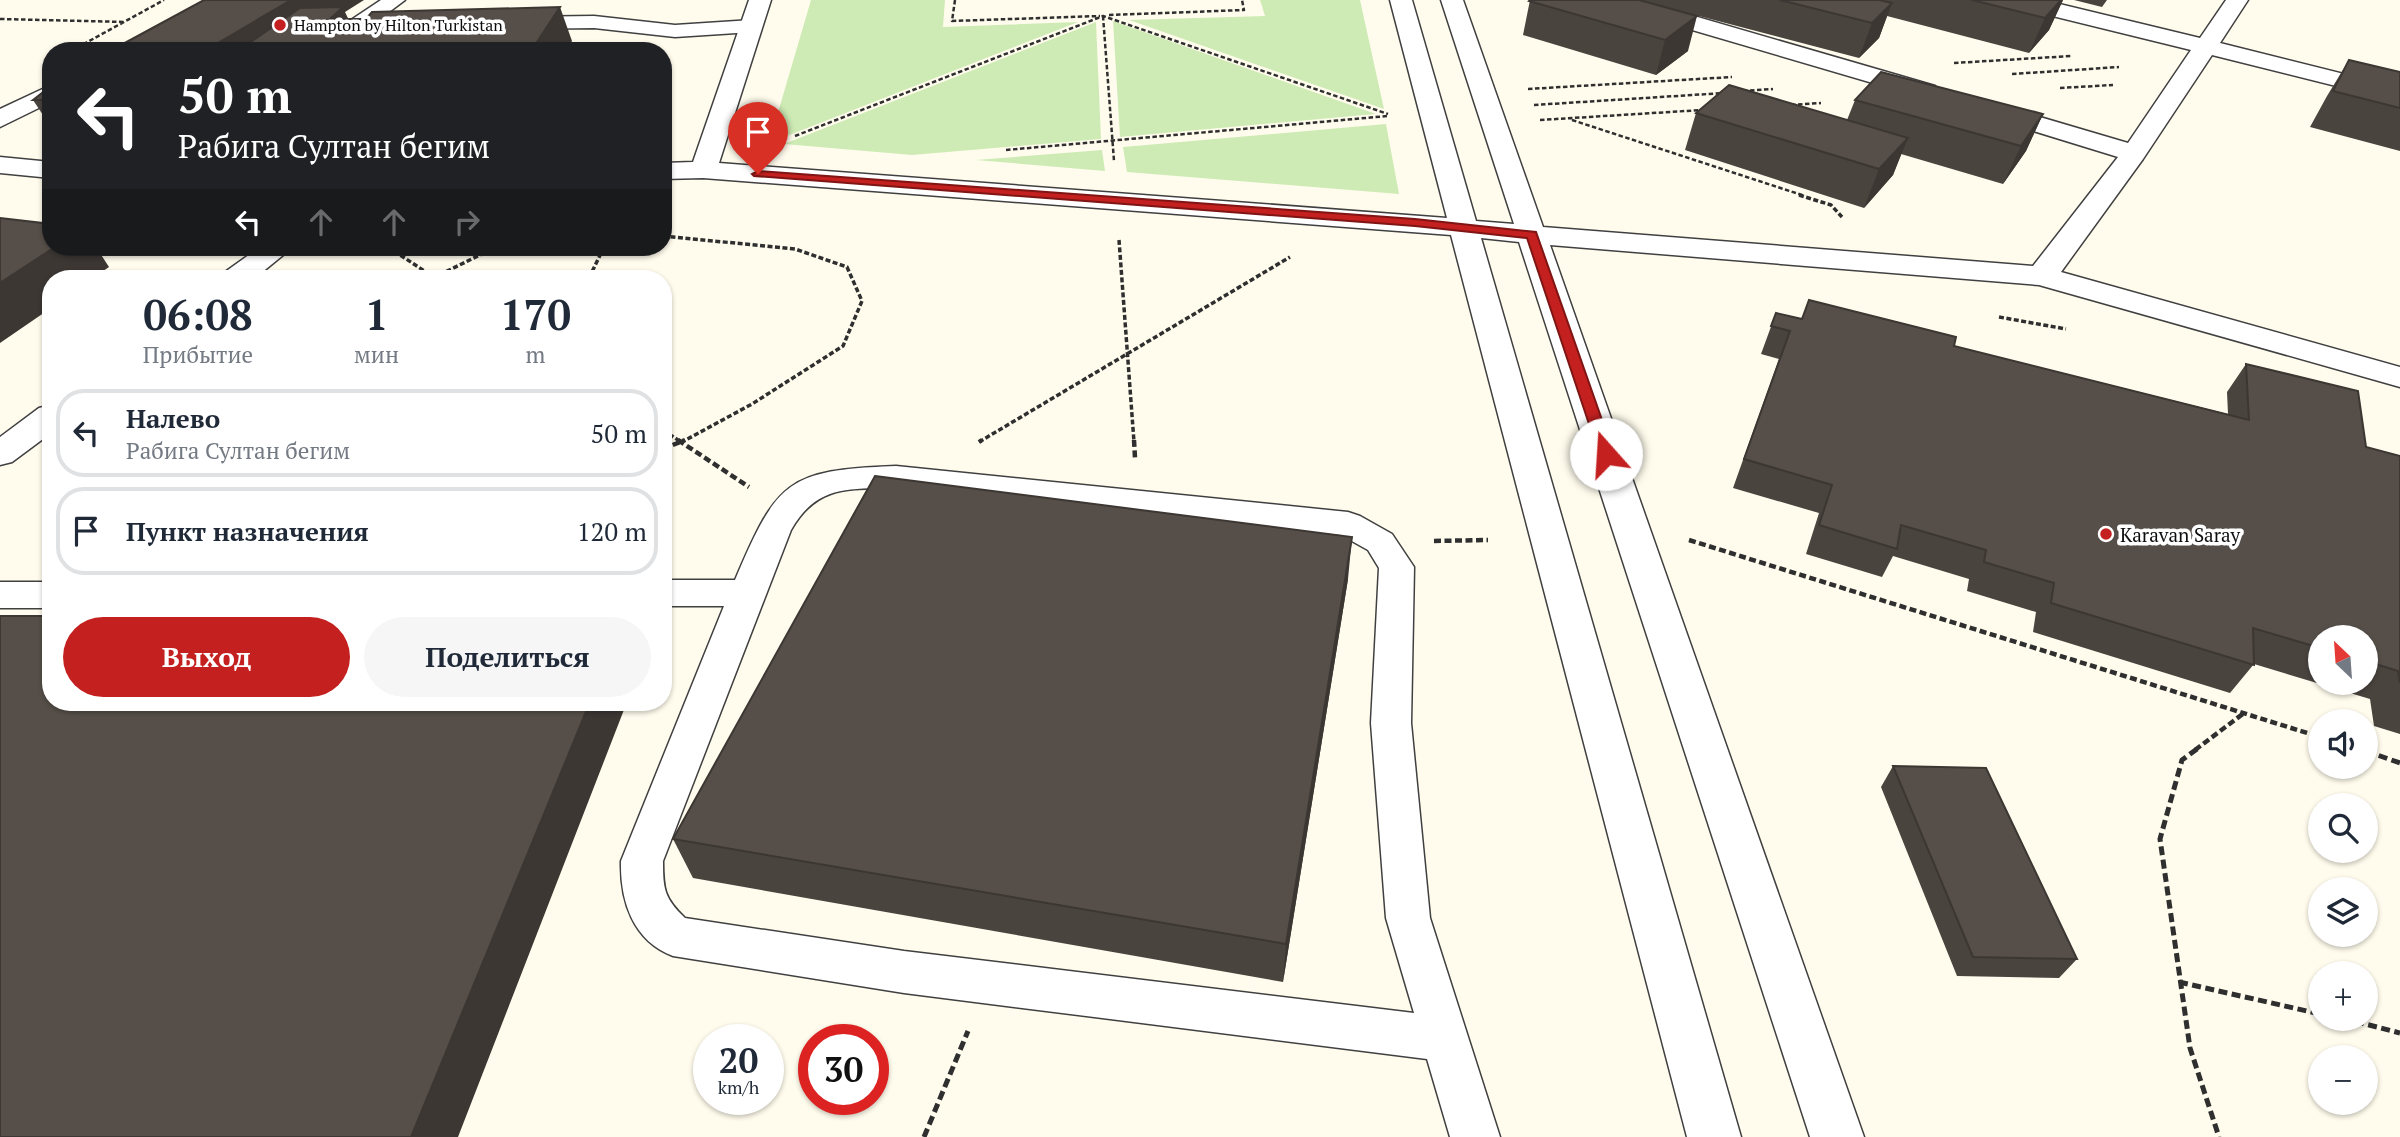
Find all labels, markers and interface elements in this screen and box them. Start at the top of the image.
place label: Hampton by Hilton Turkistan [294,14,503,36]
marker: Hampton by Hilton Turkistan [272,17,288,33]
text: 50 m [178,62,292,127]
icon: left [63,70,154,161]
pin [728,102,788,174]
icon: arrive [739,113,777,151]
text: Рабига Султан бегим [178,125,490,167]
icon: left [229,203,267,241]
icon: ahead [302,203,340,241]
icon: ahead [375,203,413,241]
icon: right [448,203,486,241]
text: 06:08 [143,286,253,342]
text: 1 [365,286,388,342]
text: 170 [500,286,571,342]
text: Прибытие [143,339,253,370]
text: мин [354,339,399,370]
text: m [526,339,545,370]
text: Налево [126,401,220,435]
icon: left [67,414,105,452]
text: 50 m [591,416,647,450]
position arrow [1569,417,1643,491]
text: Рабига Султан бегим [126,435,350,466]
icon: arrive [67,512,105,550]
text: Пункт назначения [126,514,369,548]
text: 120 m [577,514,647,548]
place label: Karavan Saray [2120,522,2241,547]
marker: Karavan Saray [2098,526,2114,542]
button: Выход [63,617,350,697]
button: Поделиться [364,617,651,697]
north arrow [2308,625,2378,695]
map controls [2308,625,2378,1115]
button: sound [2308,709,2378,779]
button: search [2308,793,2378,863]
button: layers [2308,877,2378,947]
button: + [2308,961,2378,1031]
speed limit sign: 30 [798,1024,889,1115]
text: 20 [719,1037,758,1083]
button: − [2308,1045,2378,1115]
text: km/h [718,1075,759,1099]

